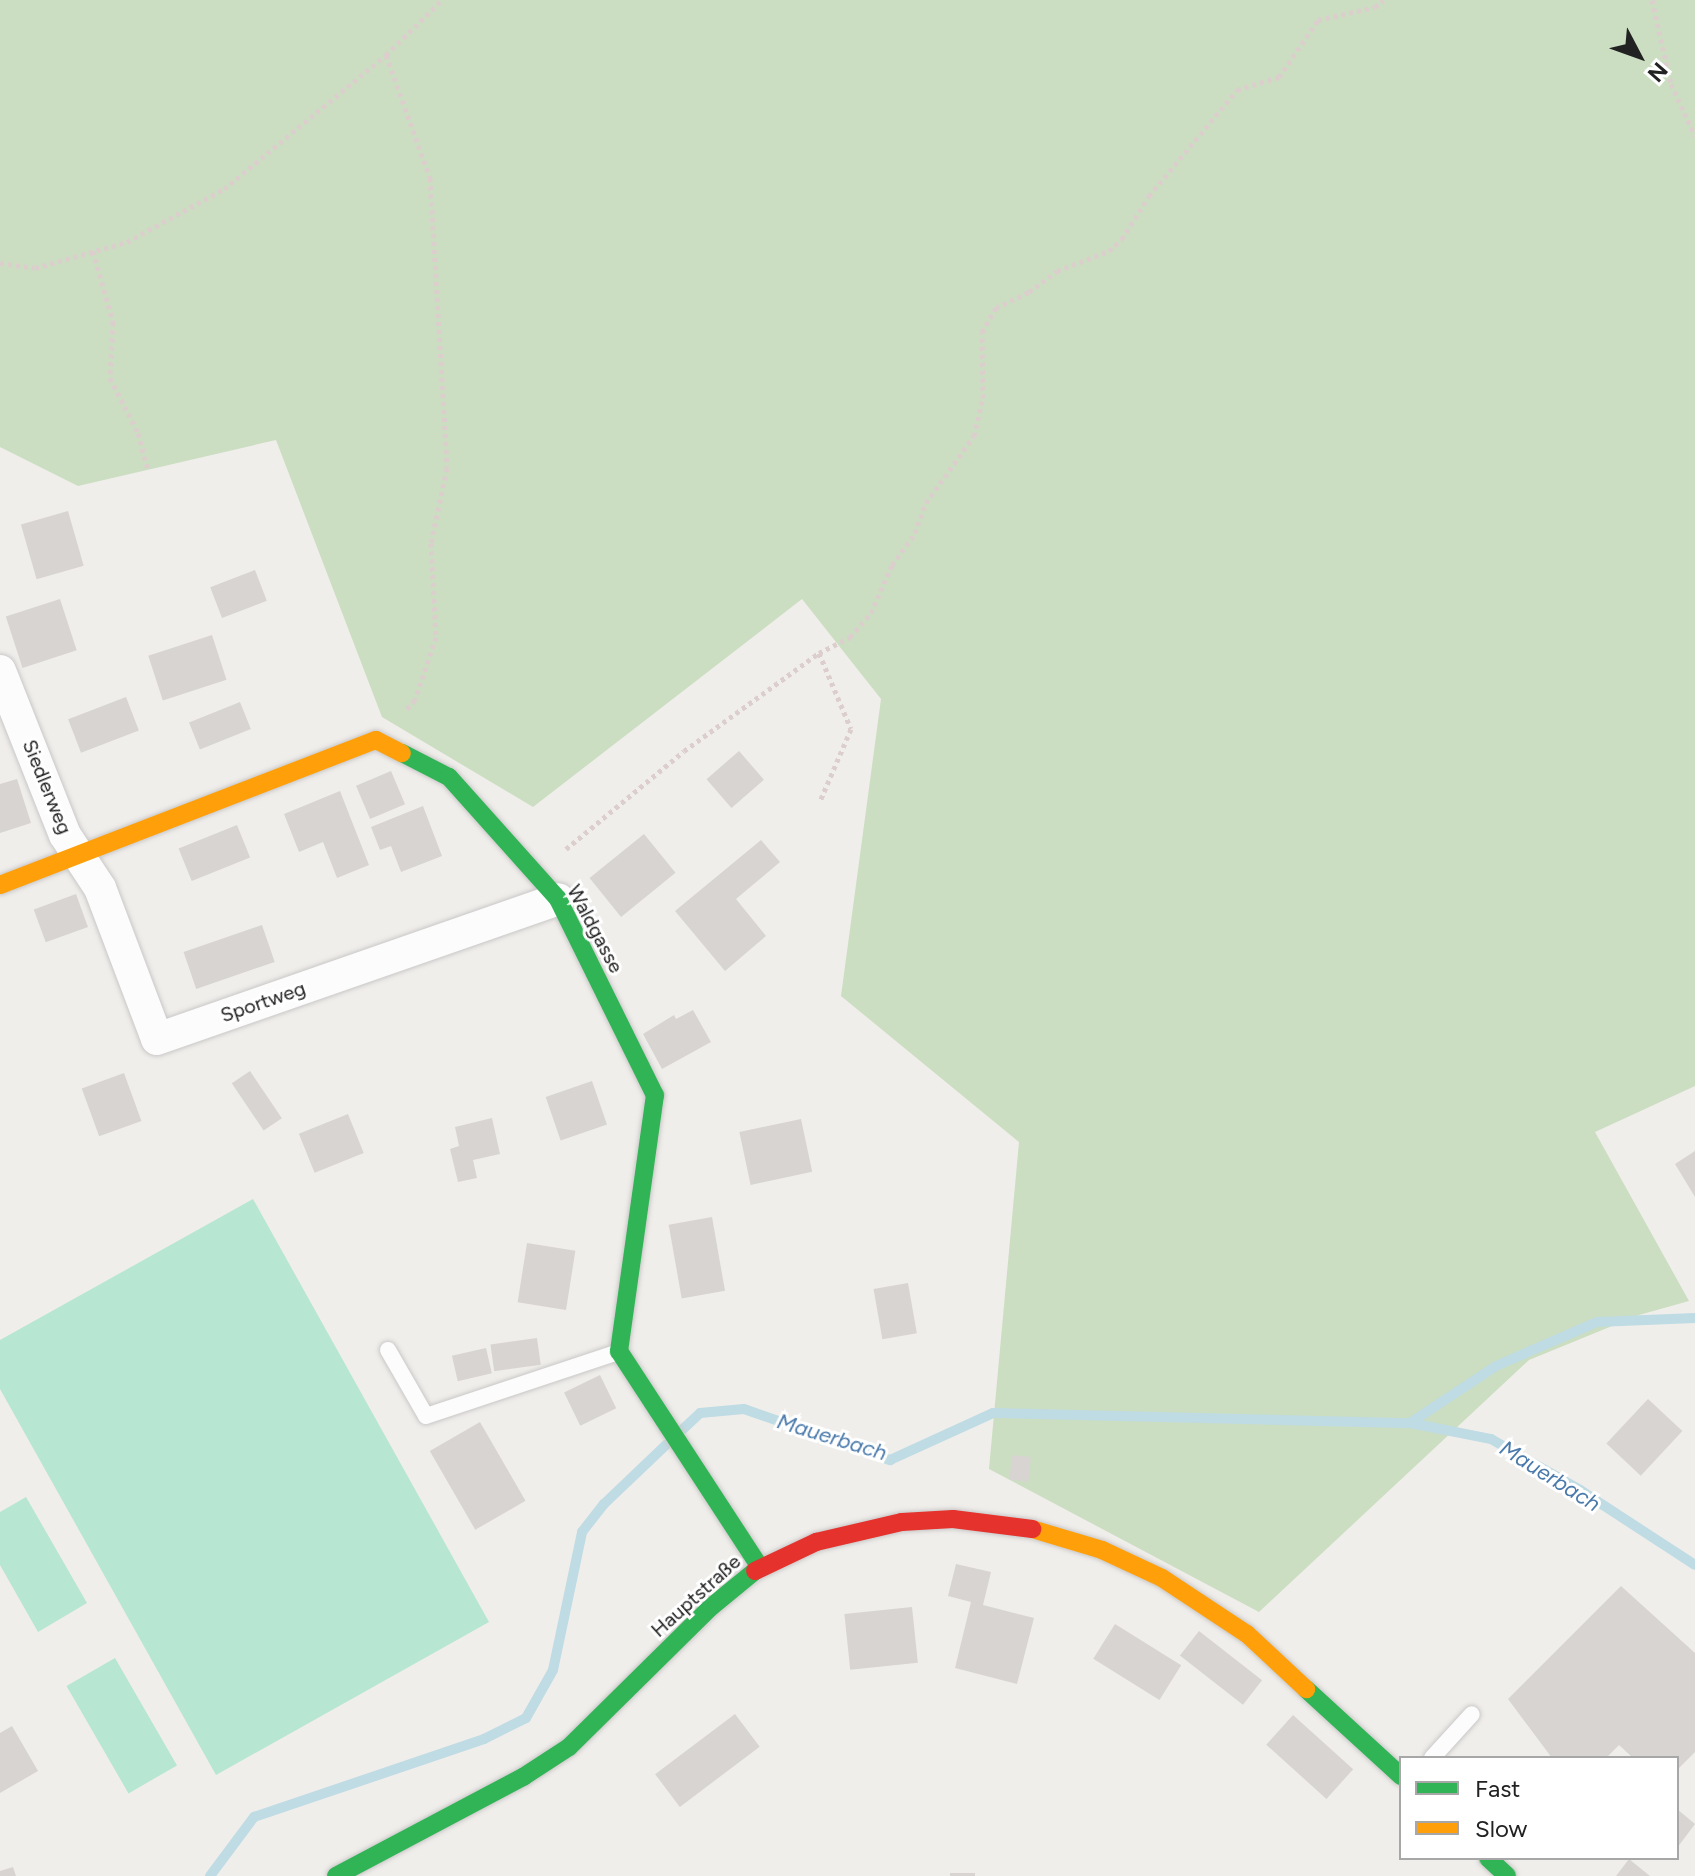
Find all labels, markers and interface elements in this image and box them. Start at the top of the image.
north arrow [1599,16,1679,96]
text: N [1642,57,1673,87]
street label: Siedlerweg [17,736,77,838]
street label: Waldgasse [562,881,628,977]
street label: Sportweg [217,976,309,1028]
water label: Mauerbach [774,1408,890,1466]
water label: Mauerbach [1495,1435,1605,1517]
street label: Hauptstraße [646,1550,746,1642]
legend [1399,1756,1679,1860]
text: Fast [1475,1774,1520,1803]
text: Slow [1475,1814,1527,1843]

